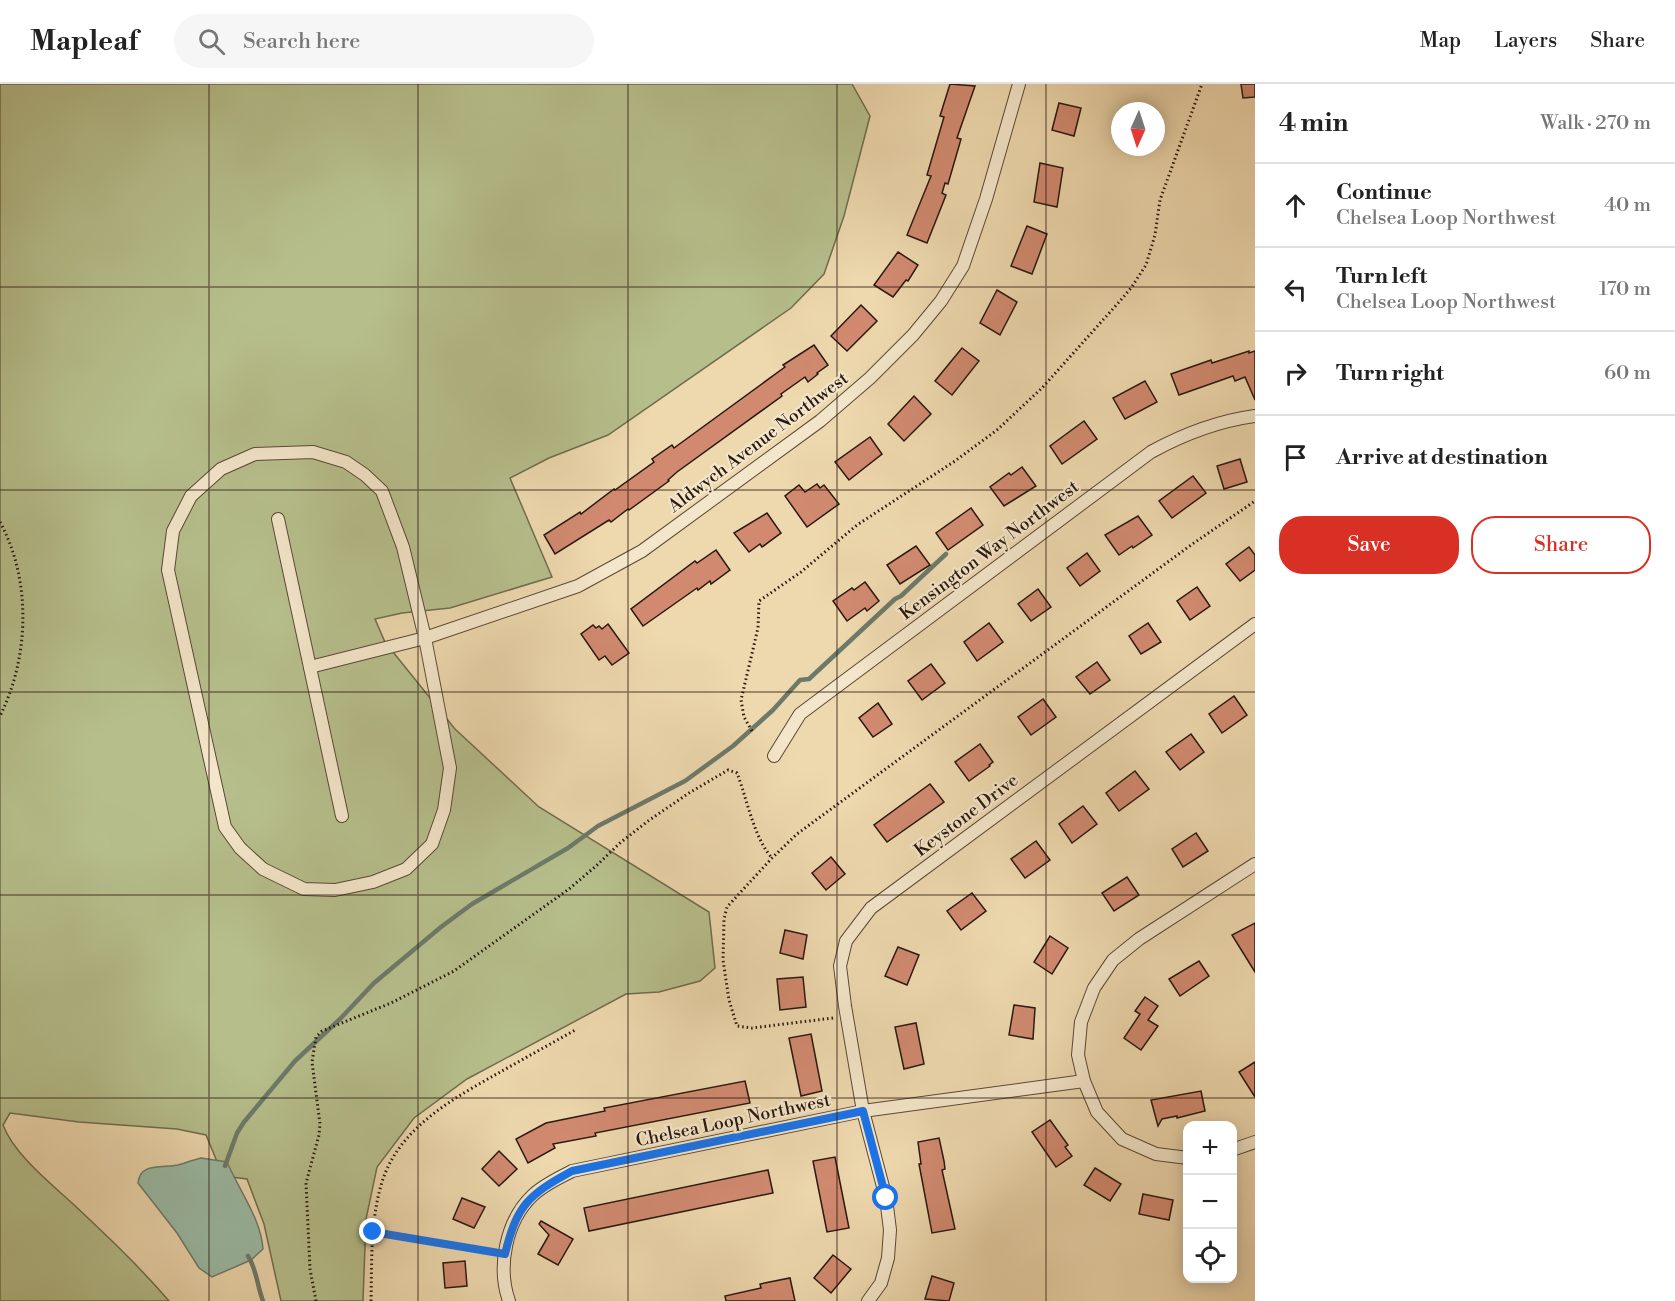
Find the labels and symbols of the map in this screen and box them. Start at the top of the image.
north arrow [1111,102,1165,156]
street label: Aldwych Avenue Northwest [663,367,853,518]
street label: Kensington Way Northwest [895,475,1084,625]
street label: Keystone Drive [910,769,1023,862]
street label: Chelsea Loop Northwest [634,1089,833,1152]
route start [872,1184,898,1210]
route end [359,1218,385,1244]

